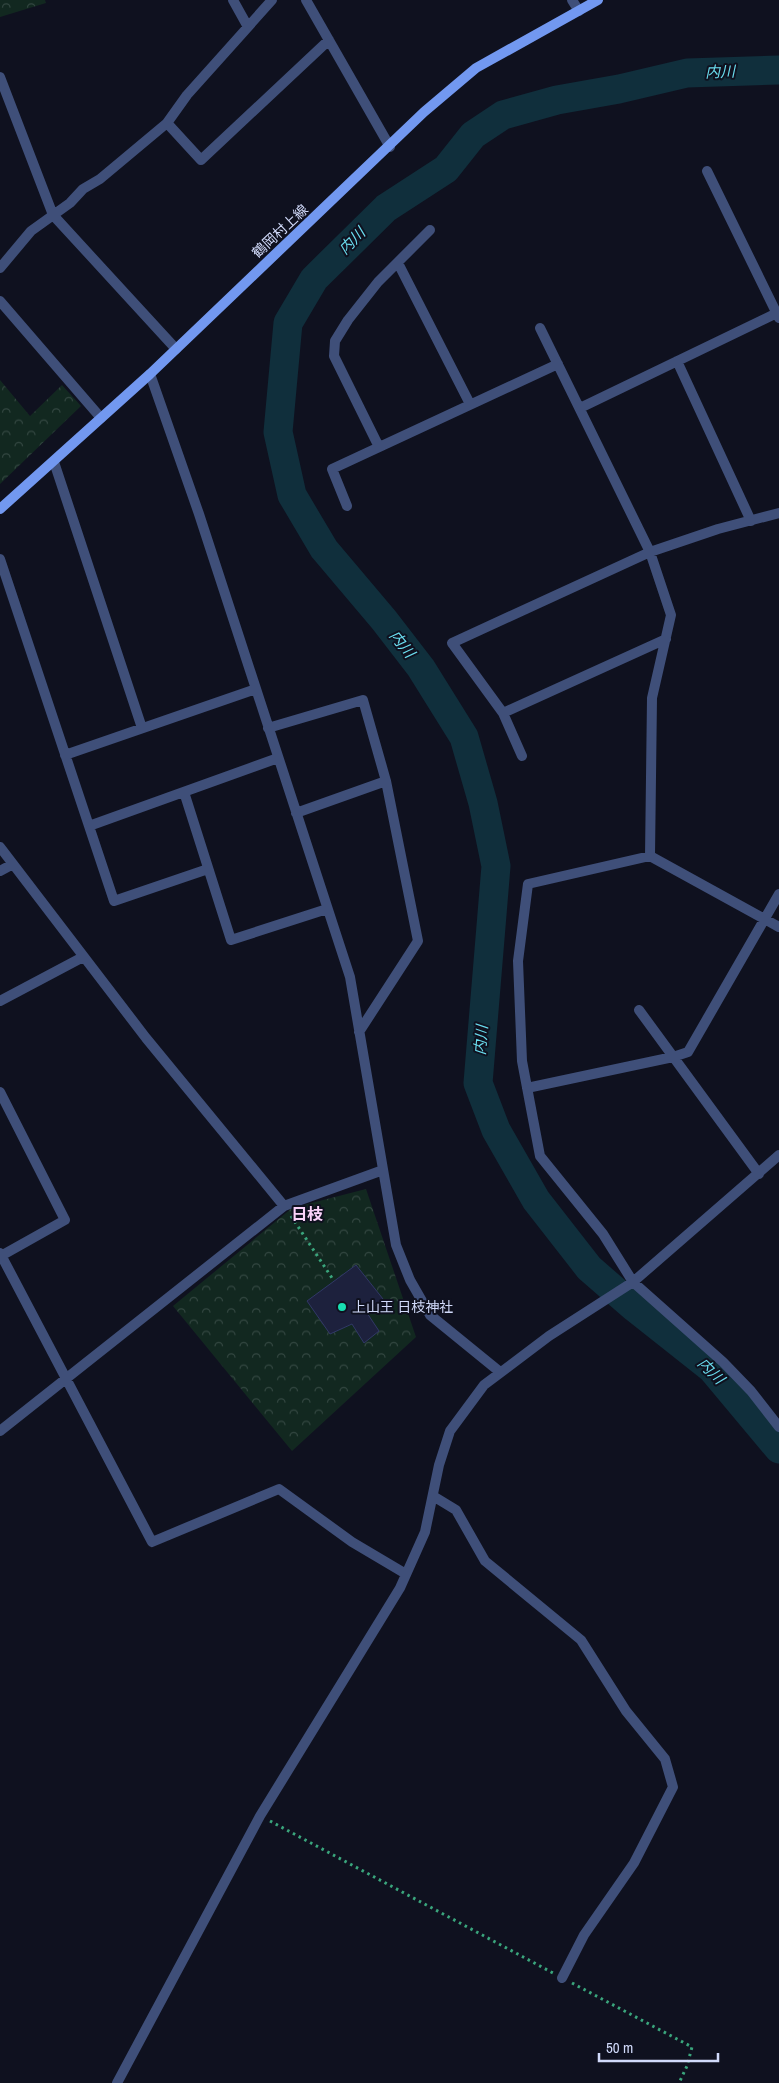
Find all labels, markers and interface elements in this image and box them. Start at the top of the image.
water label: 内川 [705,60,737,83]
street label: 鶴岡村上線 [248,201,312,261]
water label: 内川 [334,221,371,259]
water label: 内川 [385,625,421,663]
water label: 内川 [469,1022,492,1056]
district label: 日枝 [291,1203,323,1225]
place label: 上山王 日枝神社 [352,1298,453,1316]
marker: 上山王 日枝神社 [336,1301,348,1313]
water label: 内川 [693,1353,731,1390]
scale bar [599,2030,718,2062]
text: 50 m [606,2037,633,2058]

